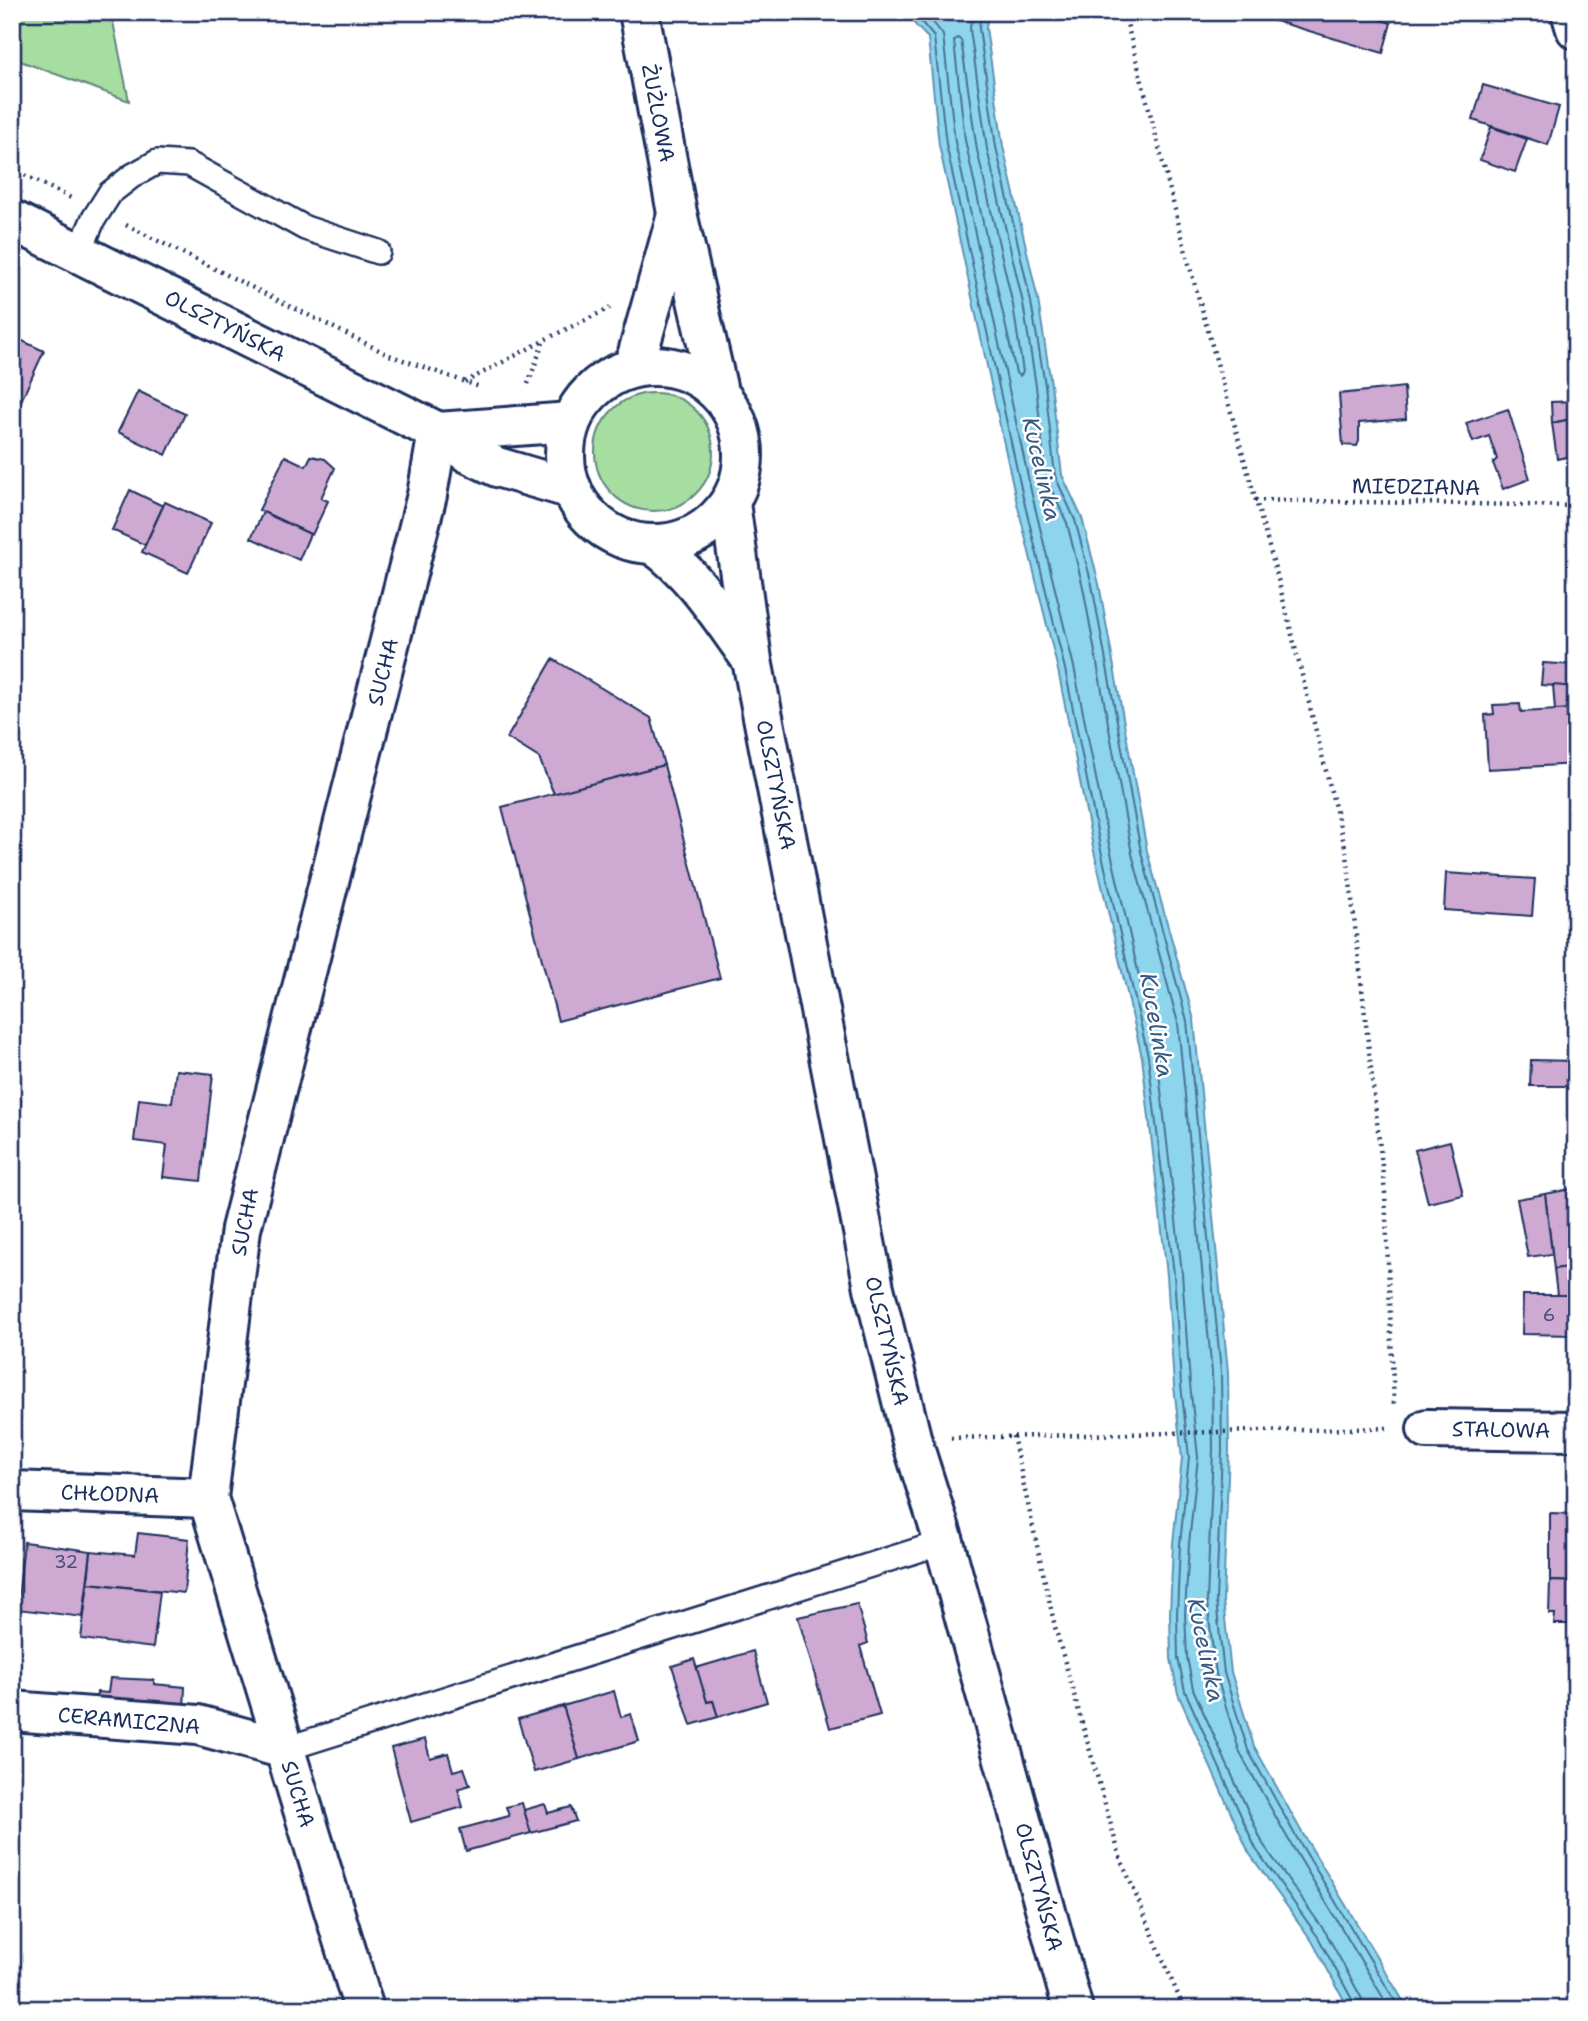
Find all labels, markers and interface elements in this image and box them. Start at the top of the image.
street label: ŻUŻLOWA [635,61,681,165]
street label: OLSZTYŃSKA [160,283,291,368]
water label: Kucelinka [1015,414,1069,524]
street label: MIEDZIANA [1352,472,1480,502]
street label: SUCHA [361,635,405,709]
street label: OLSZTYŃSKA [750,717,803,852]
water label: Kucelinka [1133,970,1181,1080]
street label: SUCHA [225,1186,265,1258]
street label: OLSZTYŃSKA [859,1273,916,1408]
house number: 6 [1543,1303,1555,1327]
street label: STALOWA [1452,1415,1550,1445]
street label: CHŁODNA [60,1478,160,1510]
house number: 32 [54,1550,78,1574]
water label: Kucelinka [1180,1595,1232,1705]
street label: CERAMICZNA [57,1701,201,1741]
street label: SUCHA [275,1757,321,1831]
street label: OLSZTYŃSKA [1008,1819,1071,1954]

